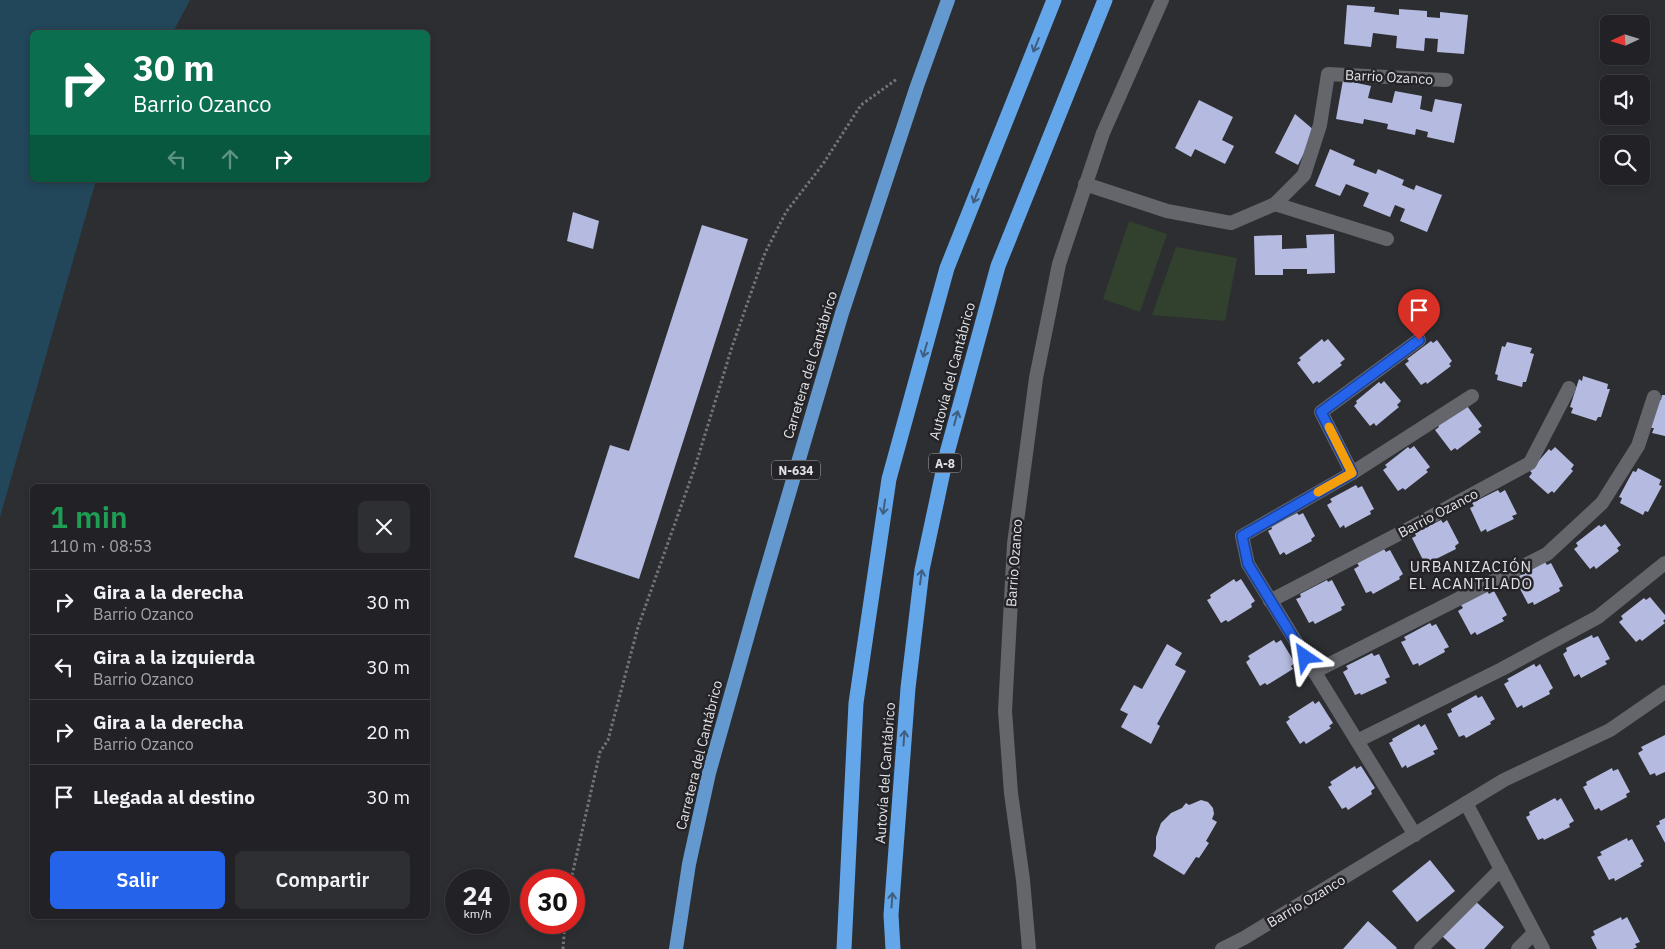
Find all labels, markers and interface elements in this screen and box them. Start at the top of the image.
north arrow [1600,15,1650,65]
map controls [1600,15,1650,185]
one-way arrow [1031,37,1040,52]
text: 30 m [133,45,215,91]
icon: right [50,50,115,115]
street label: Barrio Ozanco [1345,66,1434,88]
button: sound [1600,75,1650,125]
text: Barrio Ozanco [133,89,272,118]
button: search [1600,135,1650,185]
icon: left [163,145,191,173]
icon: ahead [216,145,244,173]
icon: right [269,145,297,173]
one-way arrow [971,188,980,203]
street label: Carretera del Cantábrico [779,289,841,441]
pin [1398,289,1440,340]
icon: arrive [1405,296,1433,324]
street label: Autovía del Cantábrico [925,300,979,442]
one-way arrow [919,342,929,358]
one-way arrow [952,411,962,427]
road number: A-8 [929,453,961,472]
road number: N-634 [772,460,820,480]
street label: Barrio Ozanco [1395,484,1481,542]
text: 1 min [50,497,128,536]
one-way arrow [879,499,889,515]
button: close [358,501,410,553]
street label: Barrio Ozanco [1002,518,1026,608]
text: 110 m · 08:53 [50,536,152,556]
district label: URBANIZACIÓN EL ACANTILADO [1409,557,1533,593]
one-way arrow [917,569,927,585]
text: Gira a la derecha [93,580,244,604]
icon: right [50,588,78,616]
text: 30 m [366,590,410,614]
text: Barrio Ozanco [93,604,194,624]
position arrow [1278,630,1330,682]
text: Gira a la izquierda [93,645,255,669]
icon: left [50,653,78,681]
text: 30 m [366,655,410,679]
text: Barrio Ozanco [93,669,194,689]
street label: Carretera del Cantábrico [672,678,726,832]
street label: Autovía del Cantábrico [871,702,899,844]
text: Gira a la derecha [93,710,244,734]
icon: right [50,718,78,746]
text: 20 m [366,720,410,744]
one-way arrow [899,731,909,747]
text: Barrio Ozanco [93,734,194,754]
icon: arrive [50,783,78,811]
text: Llegada al destino [93,785,255,809]
text: 30 m [366,785,410,809]
button: Salir [50,851,225,909]
button: Compartir [235,851,410,909]
speed limit sign: 30 [520,869,585,934]
street label: Barrio Ozanco [1264,870,1349,931]
text: 24 [462,879,493,912]
one-way arrow [888,893,897,909]
text: km/h [463,906,492,921]

